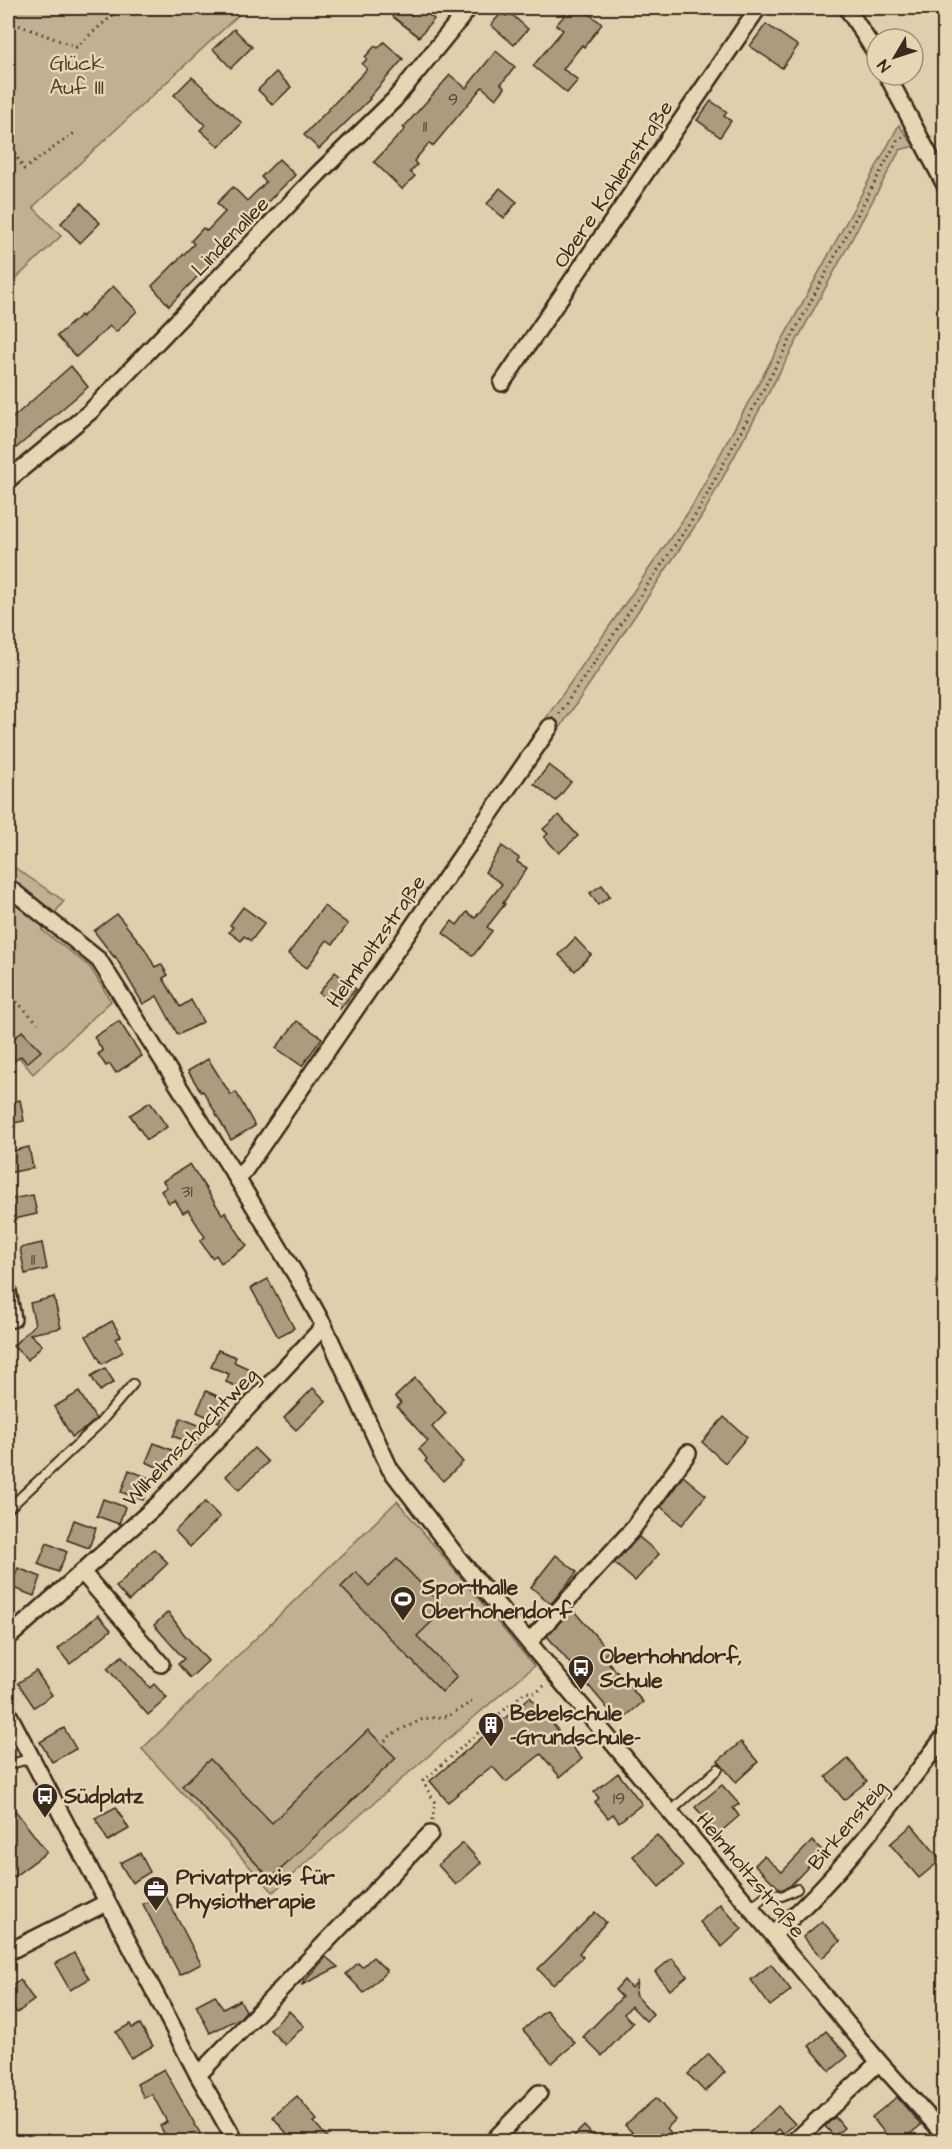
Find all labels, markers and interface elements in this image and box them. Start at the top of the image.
north arrow [865,27,925,87]
park label: Glück Auf III [50,49,104,102]
text: N [872,55,896,77]
house number: 9 [448,87,458,112]
street label: Obere Kohlenstraße [547,95,680,274]
house number: 11 [423,114,427,139]
street label: Lindenallee [185,190,276,283]
street label: Helmholtzstraße [320,869,433,1013]
house number: 31 [181,1179,193,1204]
house number: 11 [31,1247,35,1272]
street label: Wilhelmschachtweg [116,1361,266,1515]
place label: Sporthalle Oberhohendorf [421,1573,572,1626]
sports icon: Sporthalle Oberhohendorf [388,1584,418,1622]
place label: Oberhohndorf, Schule [599,1642,742,1695]
bus stop icon: Oberhohndorf, Schule [566,1653,596,1691]
place label: Bebelschule -Grundschule- [510,1699,641,1752]
building icon: Bebelschule -Grundschule- [476,1710,506,1748]
street label: Birkensteig [801,1774,895,1878]
bus stop icon: Südplatz [30,1781,60,1819]
place label: Südplatz [63,1782,144,1812]
house number: 19 [613,1786,625,1811]
street label: Helmholtzstraße [689,1806,812,1944]
place label: Privatpraxis für Physiotherapie [176,1863,335,1919]
office icon: Privatpraxis für Physiotherapie [141,1874,171,1912]

